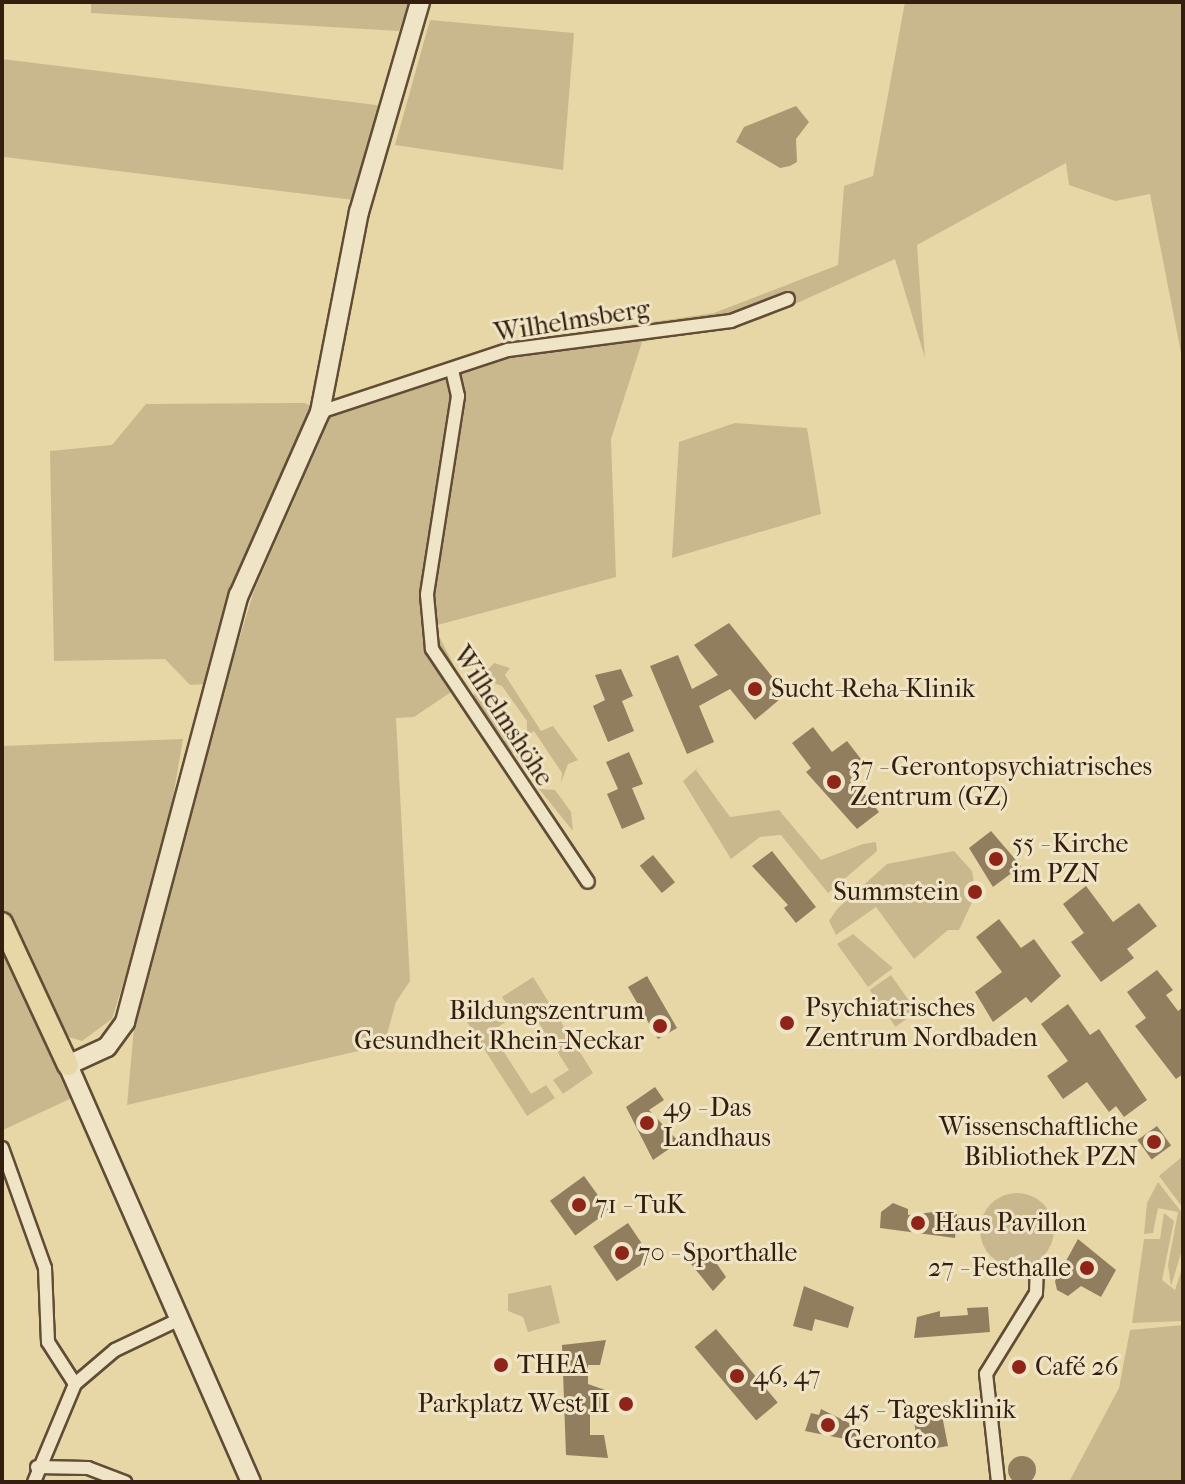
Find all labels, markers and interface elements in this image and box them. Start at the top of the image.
street label: Wilhelmsberg [492,293,652,349]
street label: Wilhelmshöhe [446,640,560,792]
place label: Sucht-Reha-Klinik [771,673,975,705]
marker: Sucht-Reha-Klinik [746,680,764,698]
place label: 37 - Gerontopsychiatrisches Zentrum (GZ) [850,751,1152,812]
marker: 37 - Gerontopsychiatrisches Zentrum (GZ) [825,773,843,791]
place label: 55 - Kirche im PZN [1012,828,1128,890]
marker: 55 - Kirche im PZN [987,850,1005,868]
place label: Summstein [833,876,959,908]
marker: Summstein [966,883,984,901]
place label: Psychiatrisches Zentrum Nordbaden [805,992,1038,1054]
place label: Bildungszentrum Gesundheit Rhein-Neckar [354,995,644,1056]
marker: Psychiatrisches Zentrum Nordbaden [776,1012,798,1034]
marker: Bildungszentrum Gesundheit Rhein-Neckar [651,1017,669,1035]
place label: 49 - Das Landhaus [663,1092,771,1154]
place label: Wissenschaftliche Bibliothek PZN [939,1111,1138,1172]
marker: 49 - Das Landhaus [638,1114,656,1132]
marker: Wissenschaftliche Bibliothek PZN [1145,1133,1163,1151]
place label: 71 - TuK [595,1189,685,1221]
marker: 71 - TuK [570,1196,588,1214]
place label: Haus Pavillon [934,1207,1086,1239]
marker: Haus Pavillon [909,1214,927,1232]
place label: 70 - Sporthalle [638,1237,797,1269]
marker: 70 - Sporthalle [613,1244,631,1262]
place label: 27 - Festhalle [928,1252,1071,1284]
marker: 27 - Festhalle [1078,1259,1096,1277]
place label: THEA [517,1349,588,1381]
place label: Café 26 [1035,1351,1119,1383]
marker: THEA [492,1356,510,1374]
marker: Café 26 [1010,1358,1028,1376]
place label: 46, 47 [753,1360,821,1392]
marker: 46, 47 [728,1367,746,1385]
place label: Parkplatz West II [417,1388,610,1420]
place label: 45 - Tagesklinik Geronto [844,1394,1016,1456]
marker: Parkplatz West II [617,1395,635,1413]
marker: 45 - Tagesklinik Geronto [819,1416,837,1434]

